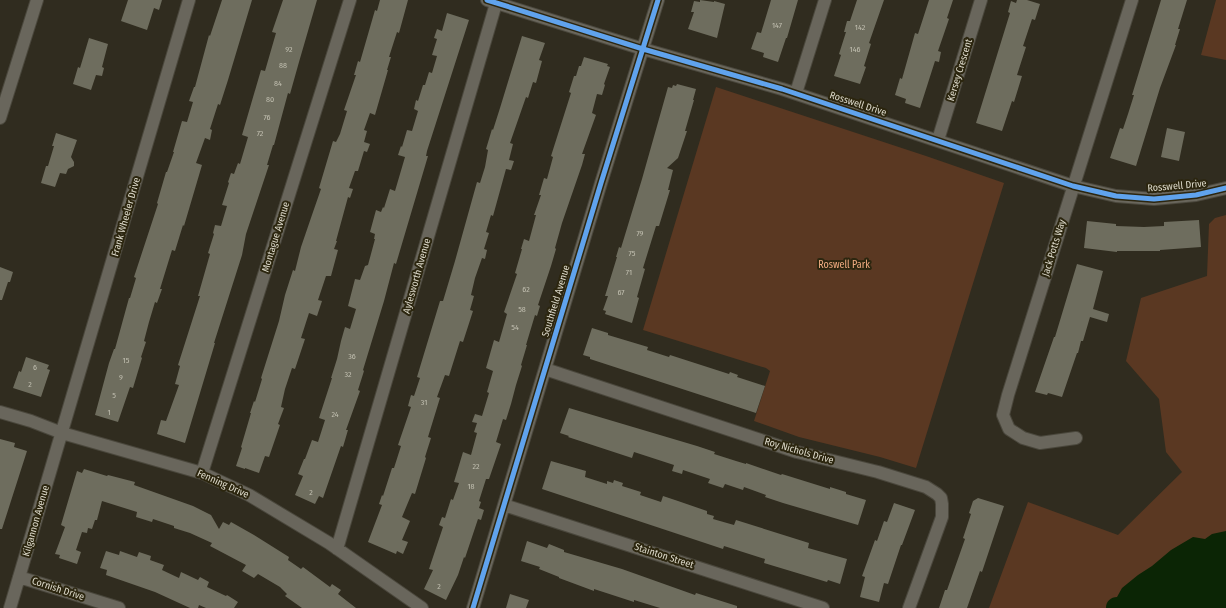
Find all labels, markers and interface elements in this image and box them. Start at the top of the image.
house number: 147 [772,21,783,30]
house number: 142 [855,23,866,32]
street label: Kersey Crescent [945,37,975,103]
house number: 92 [285,45,293,54]
house number: 146 [850,45,861,54]
house number: 88 [279,61,287,70]
house number: 84 [274,79,282,88]
street label: Rosswell Drive [828,89,888,119]
house number: 80 [266,95,274,104]
house number: 76 [263,113,271,122]
house number: 72 [257,129,264,138]
street label: Frank Wheeler Drive [109,176,143,258]
street label: Rosswell Drive [1147,177,1207,195]
street label: Montague Avenue [260,200,292,274]
street label: Jack Potts Way [1040,218,1068,278]
house number: 79 [636,229,644,238]
street label: Aylesworth Avenue [401,237,433,315]
house number: 75 [629,249,636,258]
park label: Roswell Park [818,259,870,271]
street label: Southfield Avenue [539,264,573,338]
house number: 71 [626,268,632,277]
house number: 62 [522,285,530,294]
house number: 67 [617,288,625,297]
house number: 58 [518,305,526,314]
house number: 54 [511,323,519,332]
house number: 36 [348,352,356,361]
house number: 15 [123,356,130,365]
house number: 6 [33,363,37,372]
house number: 32 [344,370,352,379]
house number: 9 [119,373,123,382]
house number: 2 [28,380,32,389]
house number: 5 [112,391,116,400]
house number: 31 [421,398,427,407]
house number: 1 [107,408,111,417]
house number: 24 [331,410,339,419]
street label: Roy Nichols Drive [763,435,835,467]
house number: 22 [472,462,480,471]
street label: Fenning Drive [195,467,251,501]
house number: 18 [467,482,475,491]
street label: Kilgannon Avenue [20,484,52,558]
house number: 2 [309,488,313,497]
street label: Stainton Street [633,541,696,571]
street label: Cornish Drive [30,575,86,603]
house number: 2 [437,582,441,591]

